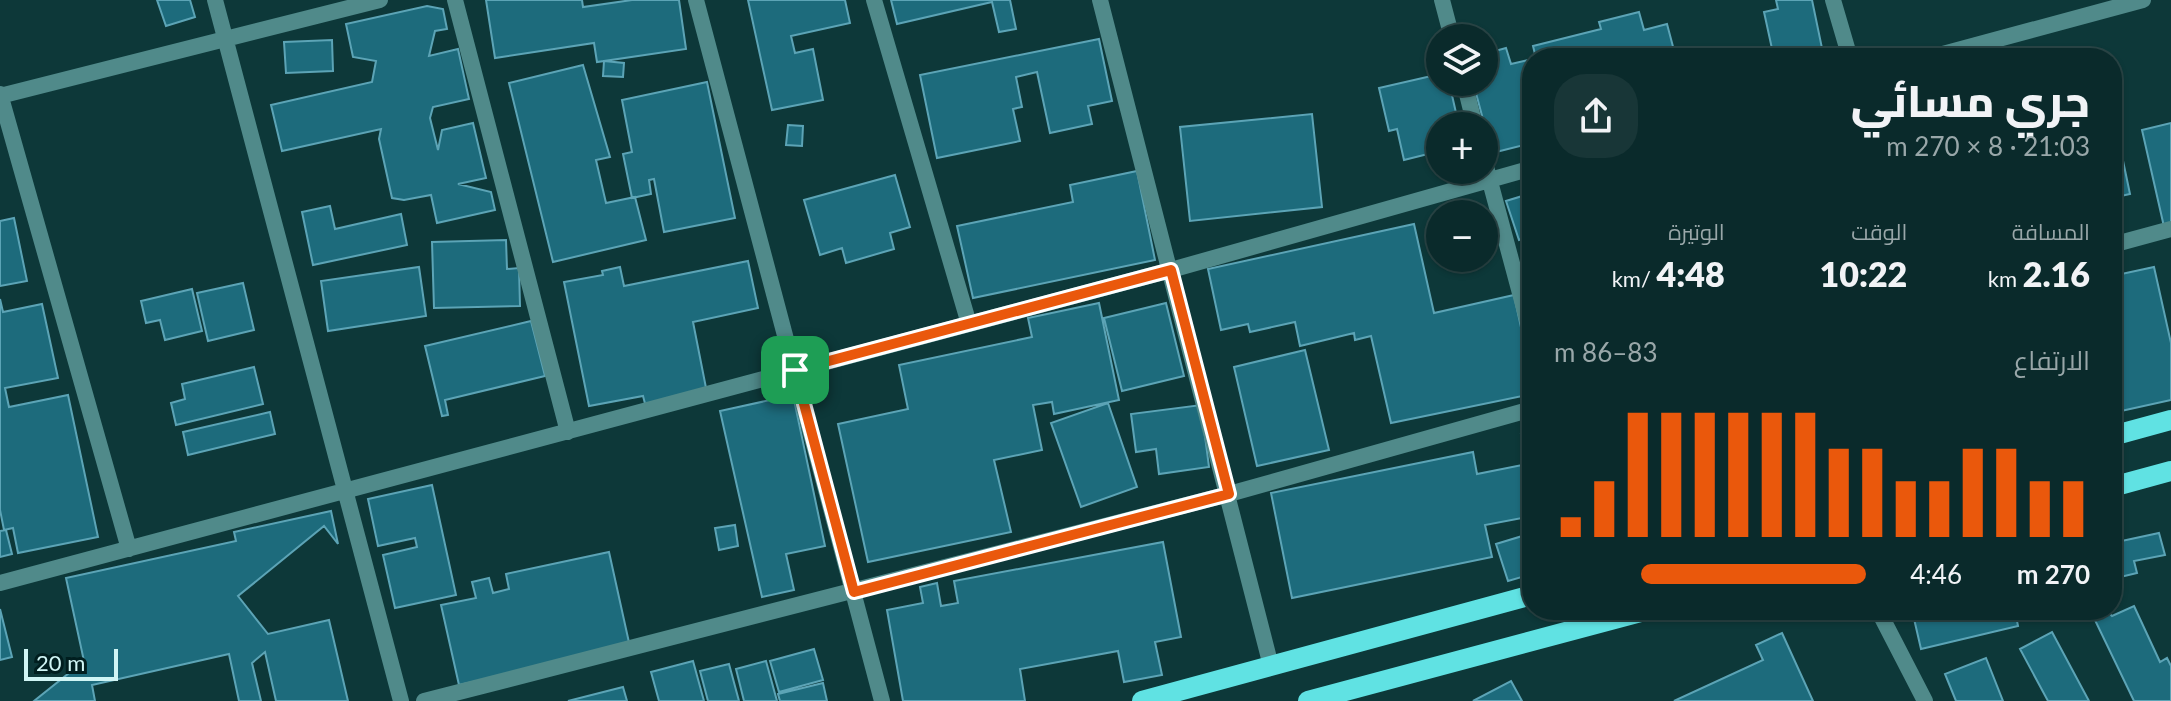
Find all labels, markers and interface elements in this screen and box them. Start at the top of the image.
map controls [1426,24,1498,272]
button: layers [1426,24,1498,96]
button: share [1554,74,1638,158]
text: جري مسائي [1851,74,2090,126]
button: + [1426,112,1498,184]
text: 21:03 · 8 × 270 m [1886,130,2090,162]
button: − [1426,200,1498,272]
text: الوتيرة [1668,218,1725,245]
text: الوقت [1851,218,1907,245]
text: المسافة [2012,218,2090,245]
text: 4:48 [1657,253,1725,294]
text: 10:22 [1819,253,1907,294]
text: 2.16 [2023,253,2090,294]
text: /km [1612,265,1657,292]
text: km [1988,265,2023,292]
pin [761,336,829,404]
text: 83–86 m [1554,336,1657,368]
text: الارتفاع [2014,344,2090,376]
icon: arrive [773,348,817,392]
text: 4:46 [1910,558,1962,590]
text: 270 m [2017,558,2090,590]
scale bar [24,645,118,681]
text: 20 m [36,649,85,676]

